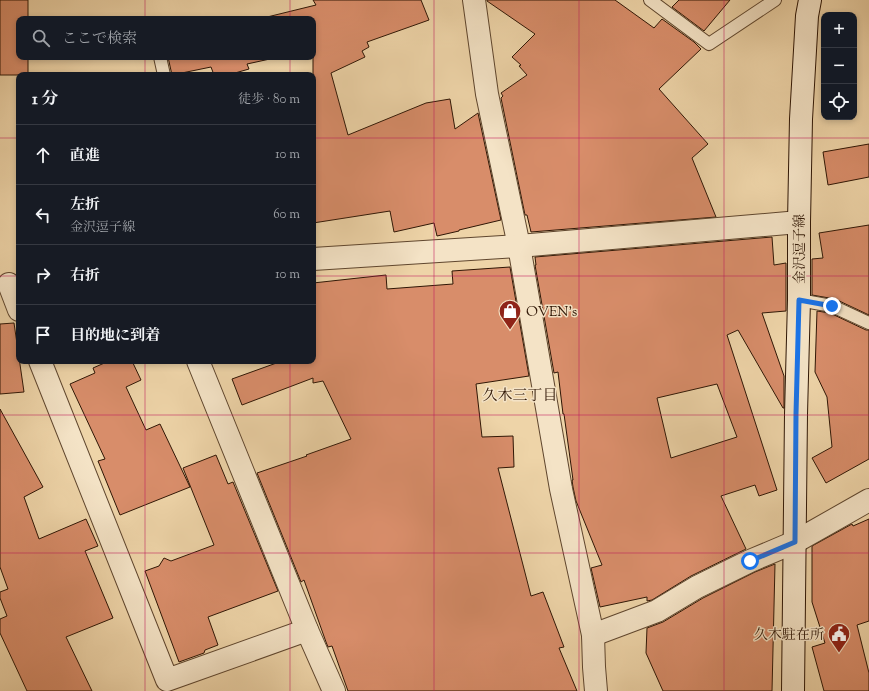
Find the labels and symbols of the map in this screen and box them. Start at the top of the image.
street label: 金沢逗子線 [791,214,811,284]
route end [823,297,841,315]
shop icon: OVEN's [497,298,523,331]
place label: OVEN's [526,303,577,323]
district label: 久木三丁目 [482,386,558,407]
route start [741,552,759,570]
public building icon: 久木駐在所 [826,621,852,654]
place label: 久木駐在所 [754,626,824,646]

